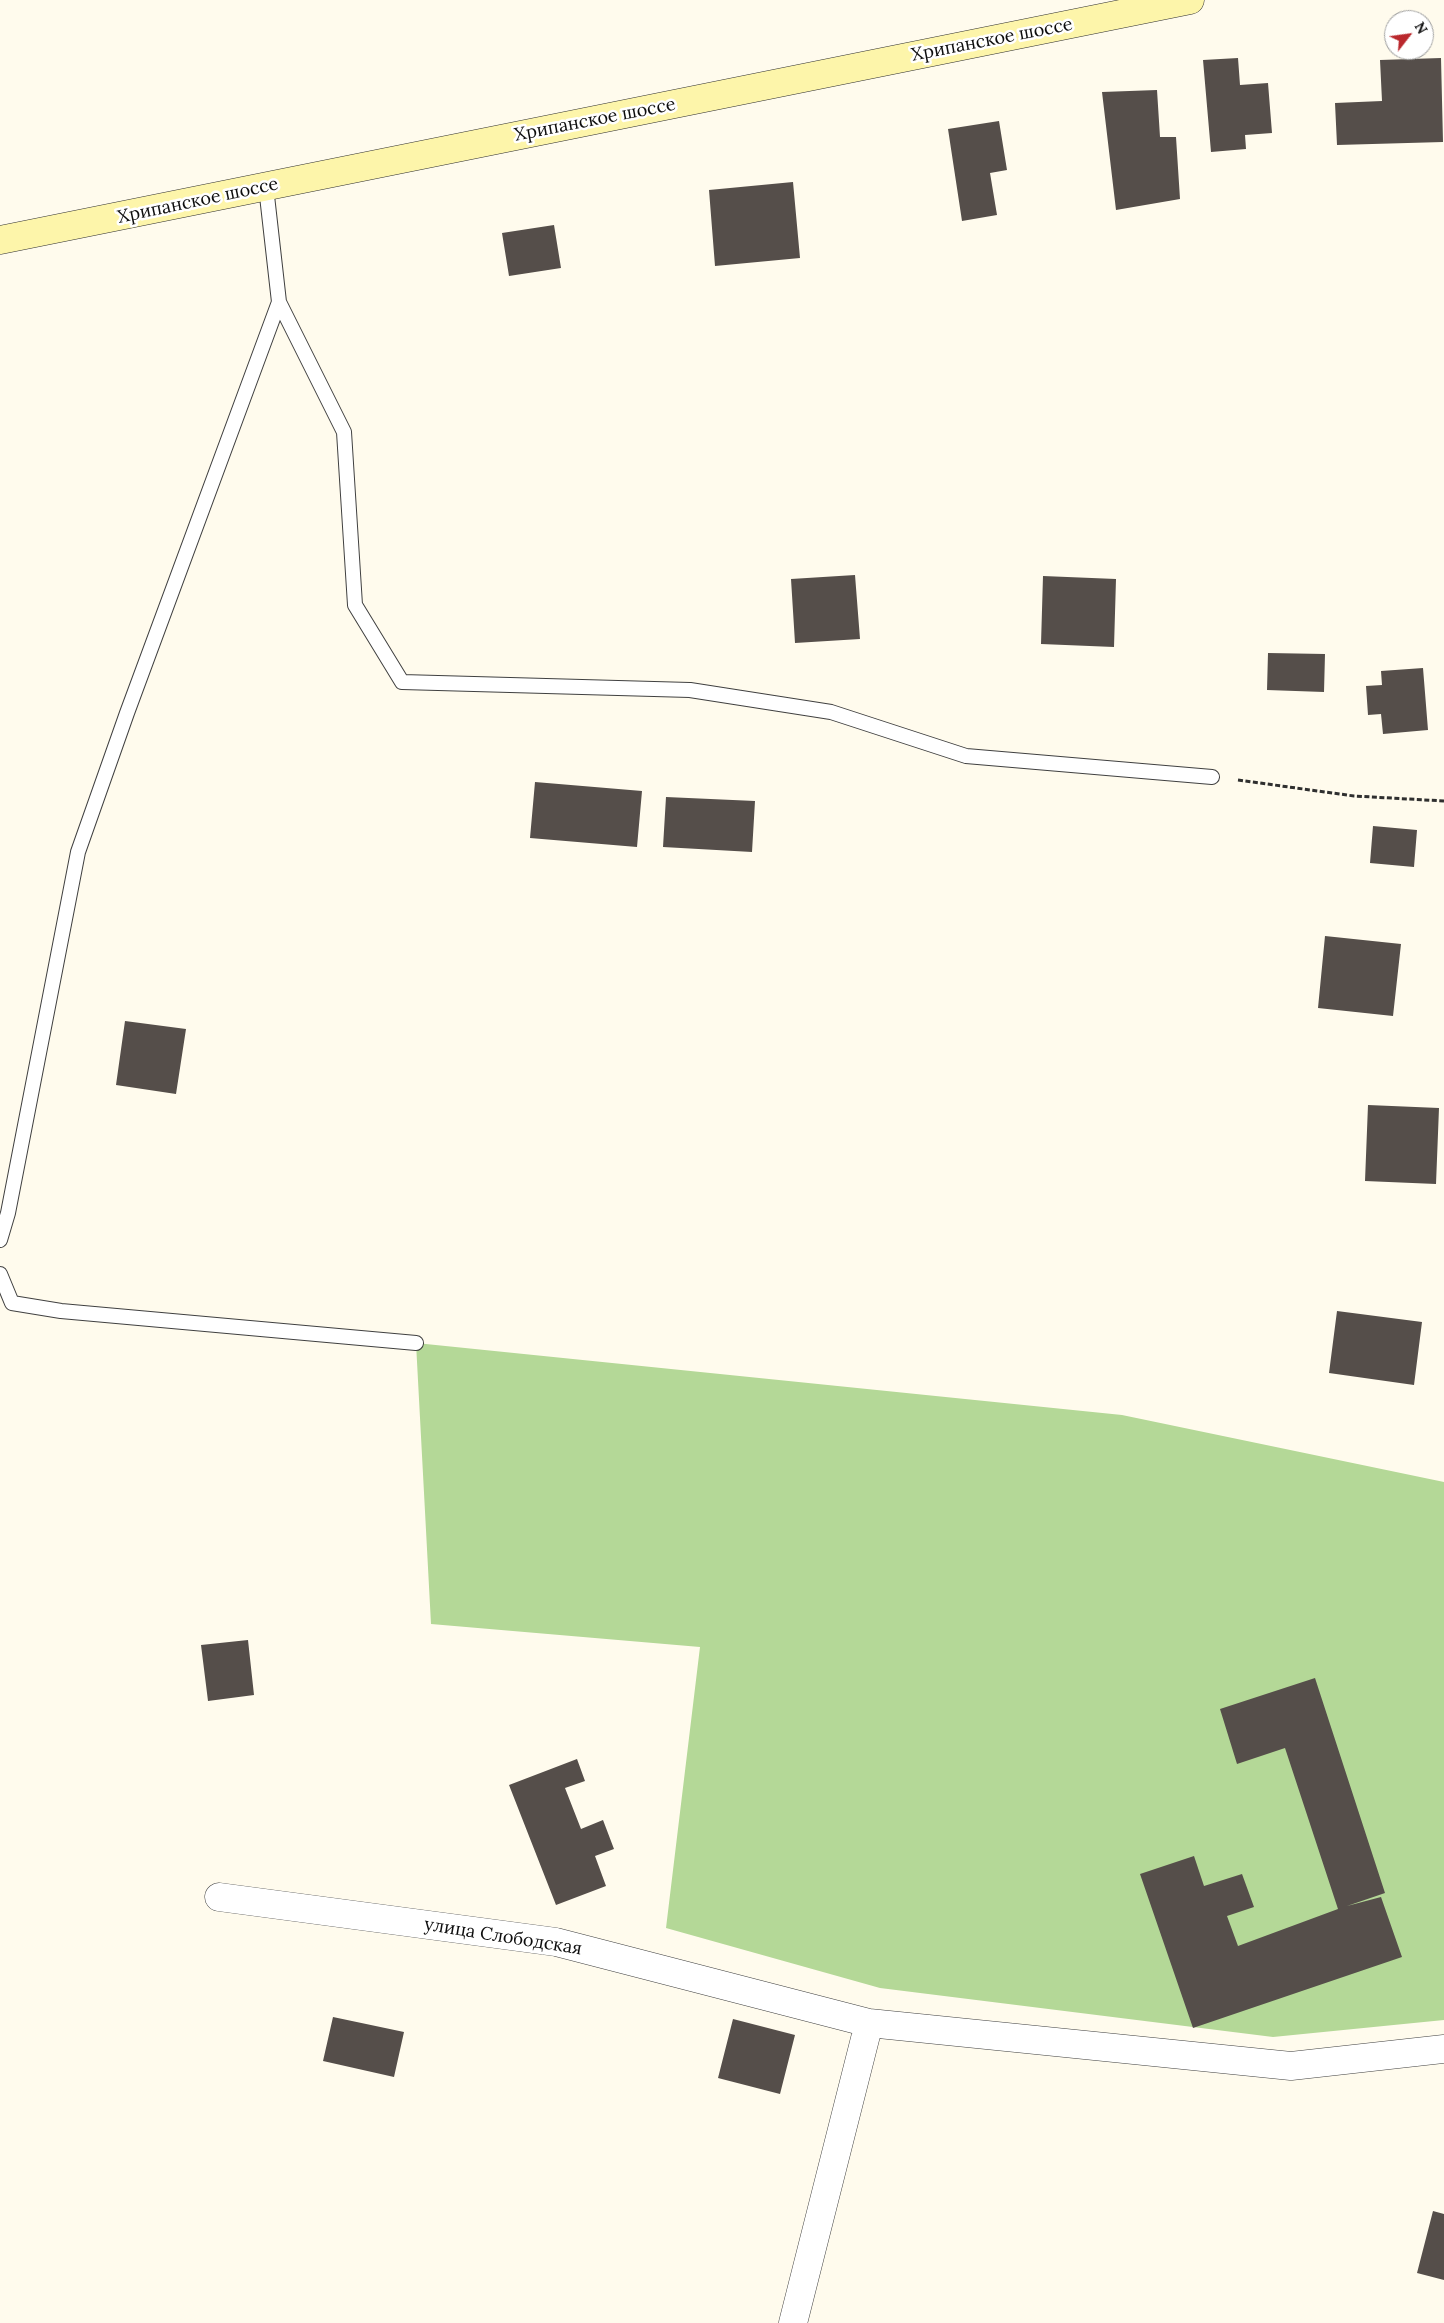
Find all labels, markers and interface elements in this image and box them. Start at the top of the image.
north arrow [1384,10,1434,60]
street label: Хрипанское шоссе [910,14,1074,66]
text: N [1411,19,1432,37]
street label: Хрипанское шоссе [513,94,677,146]
street label: Хрипанское шоссе [116,173,280,229]
street label: улица Слободская [423,1914,583,1960]

